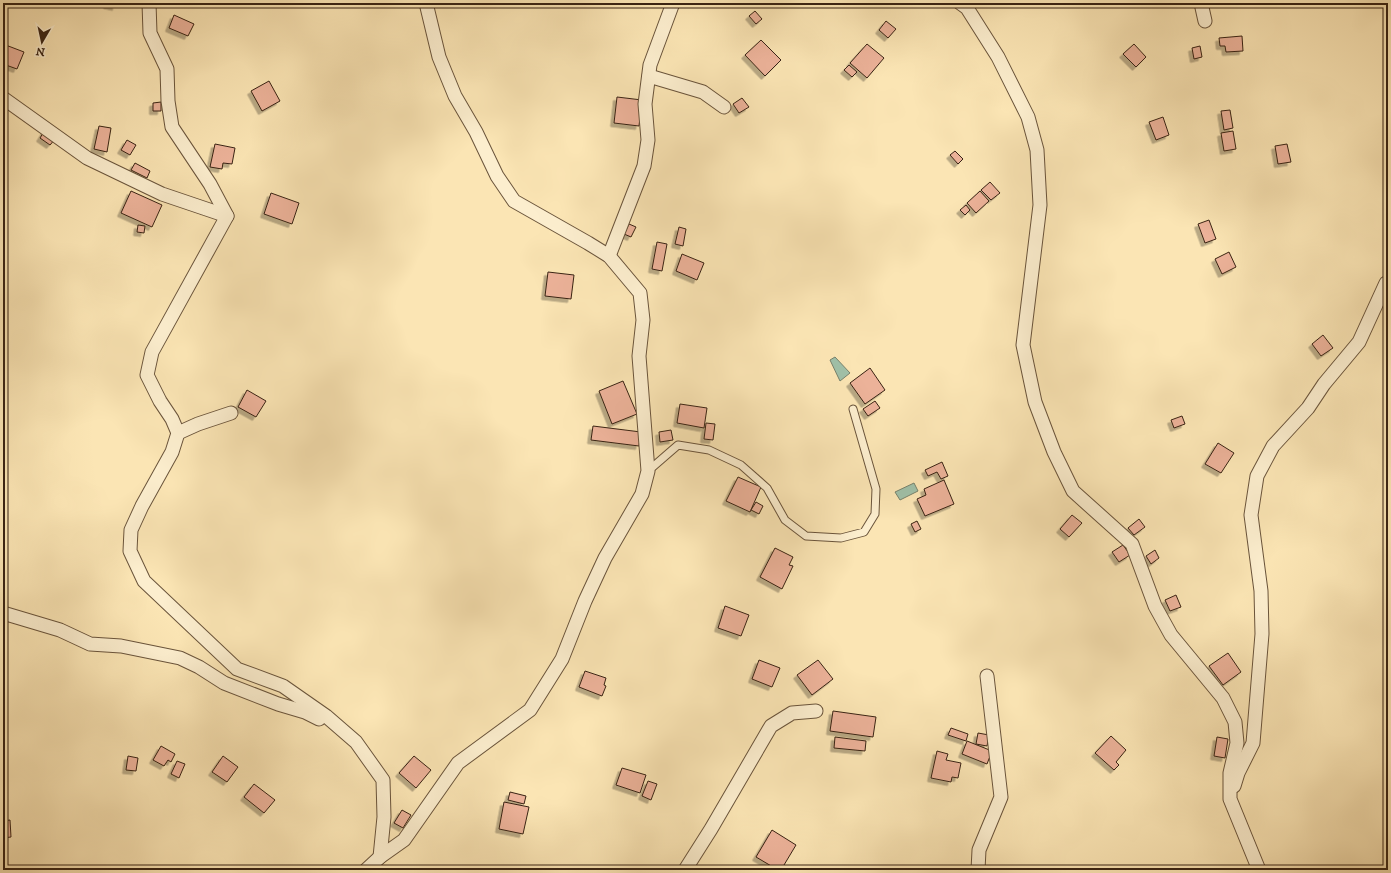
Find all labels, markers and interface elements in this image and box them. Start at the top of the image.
north arrow [22,22,62,62]
text: N [35,43,46,59]

